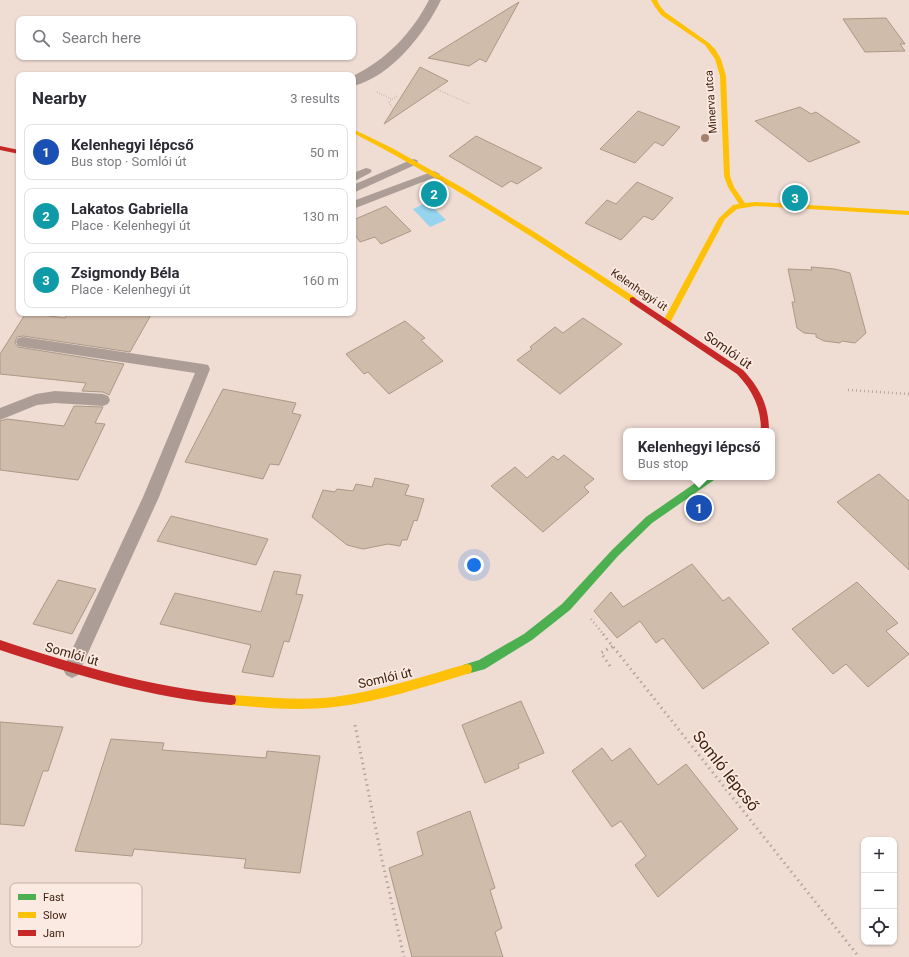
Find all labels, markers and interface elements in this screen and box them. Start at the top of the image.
search box [16,16,356,60]
icon: search [30,27,52,49]
text: Search here [62,29,141,47]
street label: Minerva utca [702,70,720,134]
text: Nearby [32,88,87,108]
text: 3 results [290,91,340,106]
text: Kelenhegyi lépcső [71,136,194,154]
text: 1 [42,145,50,160]
text: 50 m [310,145,339,160]
text: Bus stop · Somlói út [71,154,187,169]
pin: 2 [421,179,447,209]
pin: 3 [782,183,808,213]
text: Lakatos Gabriella [71,200,188,218]
text: 2 [42,209,50,224]
text: 130 m [302,209,339,224]
text: Place · Kelenhegyi út [71,218,190,233]
text: Zsigmondy Béla [71,264,180,282]
street label: Kelenhegyi út [608,266,670,314]
text: 3 [42,273,50,288]
text: 160 m [302,273,339,288]
text: Place · Kelenhegyi út [71,282,190,297]
street label: Somlói út [701,328,755,372]
popup [623,428,775,480]
text: Kelenhegyi lépcső [638,438,760,456]
text: Bus stop [638,456,688,471]
pin: 1 [686,493,712,523]
your location [464,555,484,575]
street label: Somlói út [44,639,100,669]
street label: Somlói út [357,665,413,691]
street label: Somló lépcső [689,727,763,815]
map controls [861,837,897,945]
button: + [861,837,897,873]
button: − [861,873,897,909]
legend [10,883,142,947]
text: Fast [43,891,65,904]
text: Slow [43,909,67,922]
button: locate [861,909,897,945]
text: Jam [43,927,65,940]

